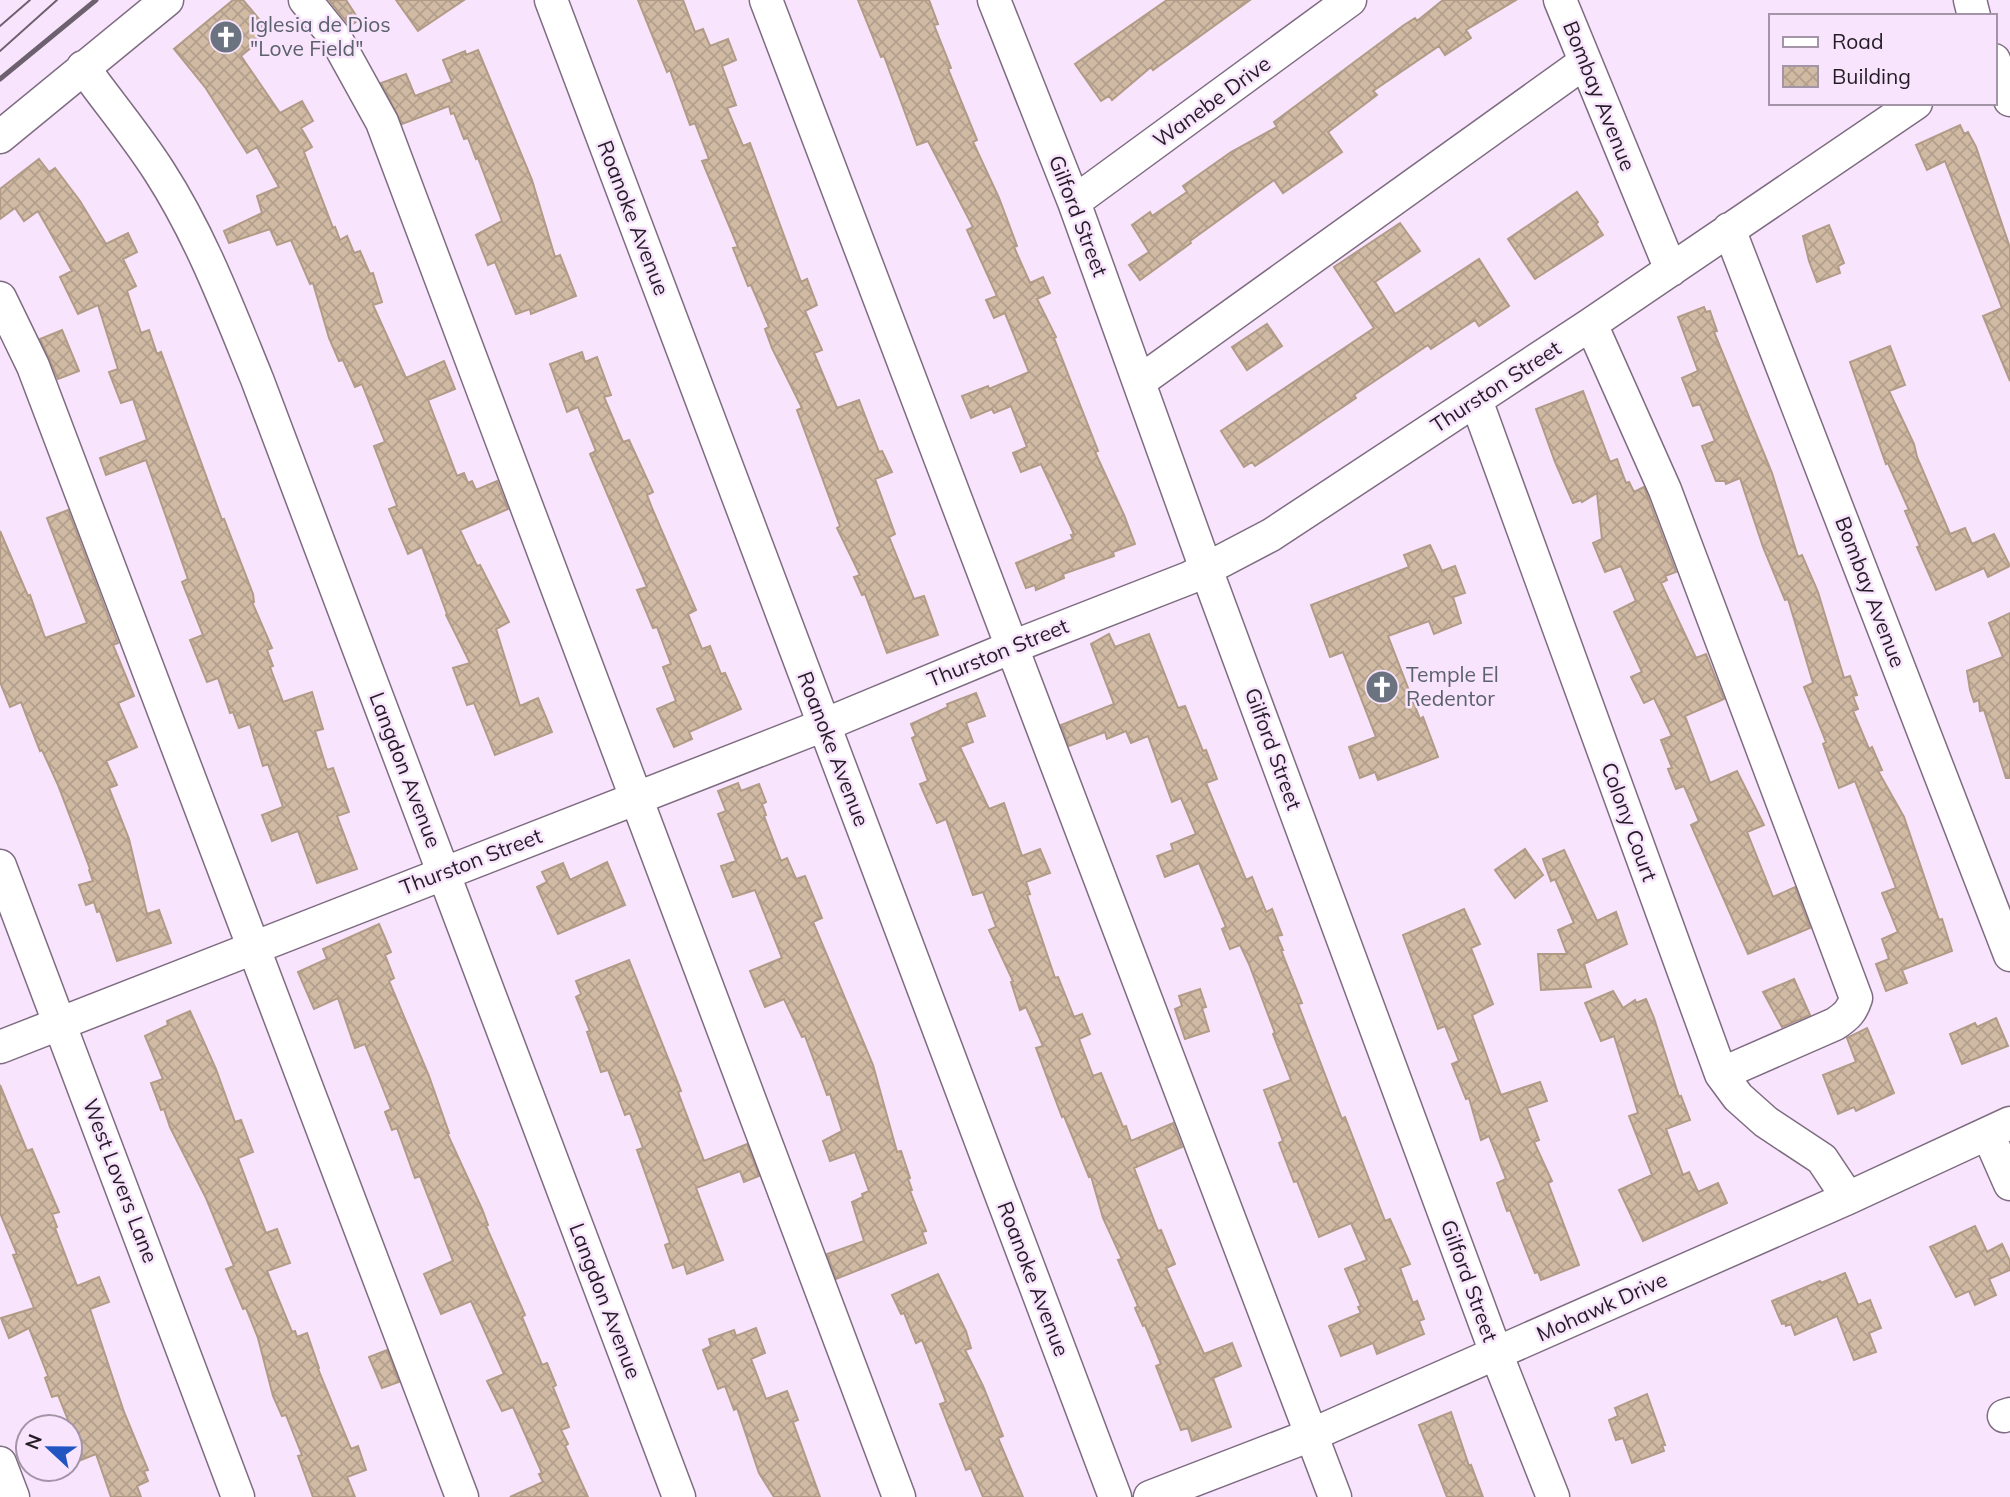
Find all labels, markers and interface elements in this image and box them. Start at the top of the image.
place label: Iglesia de Dios "Love Field" [250,11,391,61]
legend [1769,14,1996,105]
street label: Bombay Avenue [1558,17,1642,174]
church icon: Iglesia de Dios "Love Field" [207,18,245,56]
text: Road [1832,28,1883,54]
street label: Wanebe Drive [1148,50,1275,152]
text: Building [1832,63,1911,89]
street label: Roanoke Avenue [592,137,675,299]
street label: Gilford Street [1044,151,1114,280]
street label: Thurston Street [1425,334,1565,438]
street label: Bombay Avenue [1830,512,1912,671]
street label: Thurston Street [923,612,1072,692]
place label: Temple El Redentor [1406,661,1499,711]
street label: Roanoke Avenue [792,668,875,830]
church icon: Temple El Redentor [1363,668,1401,706]
street label: Gilford Street [1240,684,1308,813]
street label: Langdon Avenue [364,688,448,851]
street label: Colony Court [1596,759,1663,885]
street label: Thurston Street [396,822,545,900]
street label: West Lovers Lane [78,1095,164,1266]
street label: Roanoke Avenue [992,1198,1075,1360]
street label: Gilford Street [1436,1216,1504,1345]
street label: Langdon Avenue [564,1219,648,1382]
street label: Mohawk Drive [1532,1266,1671,1346]
north arrow [14,1413,84,1483]
text: N [19,1430,47,1453]

